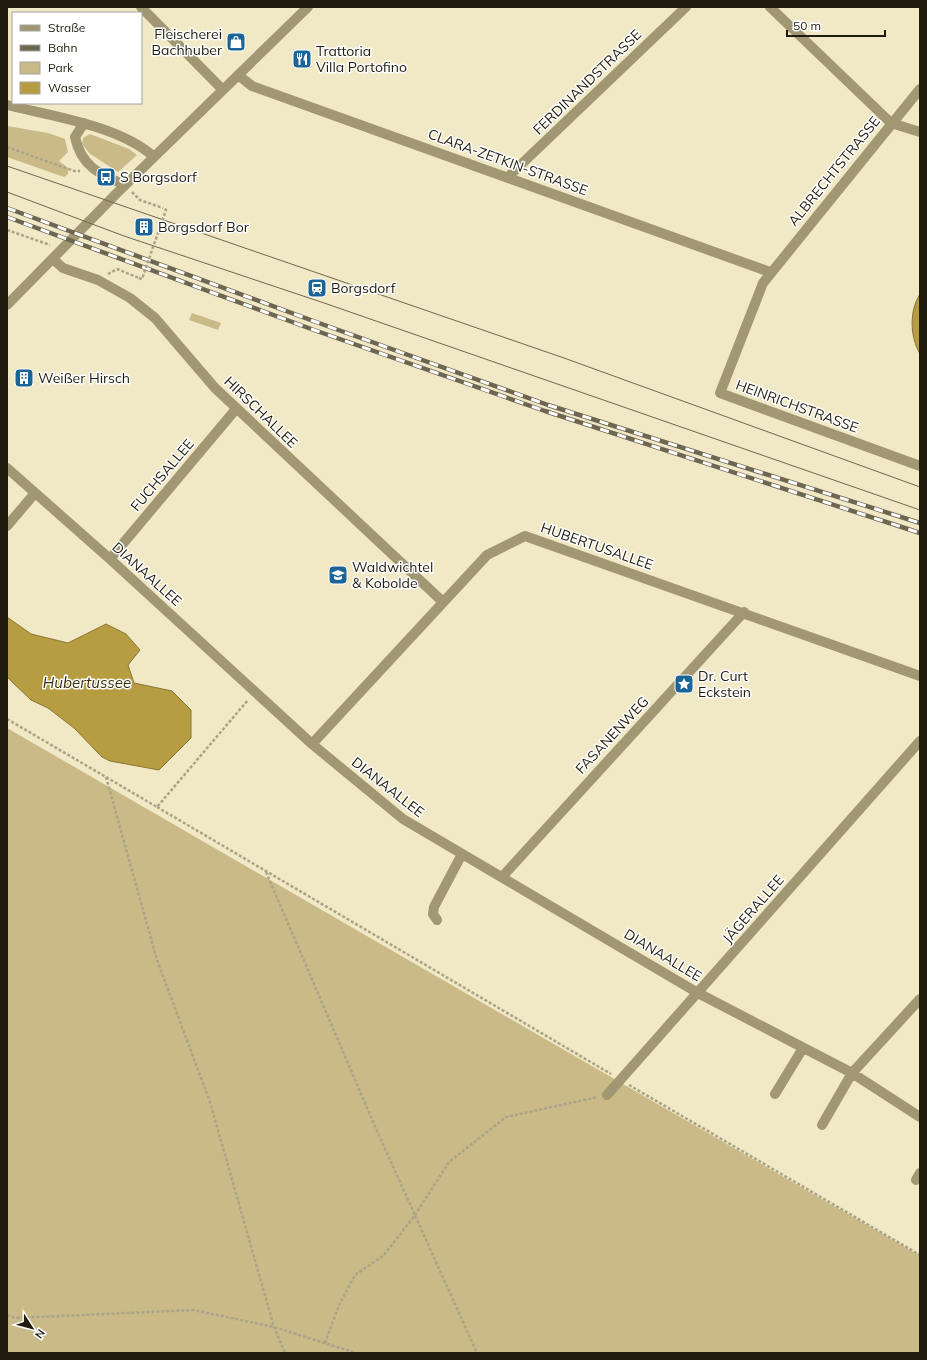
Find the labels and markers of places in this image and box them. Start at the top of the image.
place label: Fleischerei Bachhuber [152,25,223,59]
shop icon: Fleischerei Bachhuber [225,31,247,53]
place label: Trattoria Villa Portofino [316,42,407,76]
restaurant icon: Trattoria Villa Portofino [291,48,313,70]
bus stop icon: S Borgsdorf [95,166,117,188]
place label: S Borgsdorf [120,168,197,186]
building icon: Borgsdorf Bor [133,216,155,238]
place label: Borgsdorf Bor [158,218,250,236]
station icon: Borgsdorf [306,277,328,299]
place label: Borgsdorf [331,279,396,297]
building icon: Weißer Hirsch [13,367,35,389]
place label: Weißer Hirsch [38,369,130,387]
place label: Waldwichtel & Kobolde [352,558,433,592]
school or university icon: Waldwichtel & Kobolde [327,564,349,586]
place label: Dr. Curt Eckstein [698,667,751,701]
place icon: Dr. Curt Eckstein [673,673,695,695]

